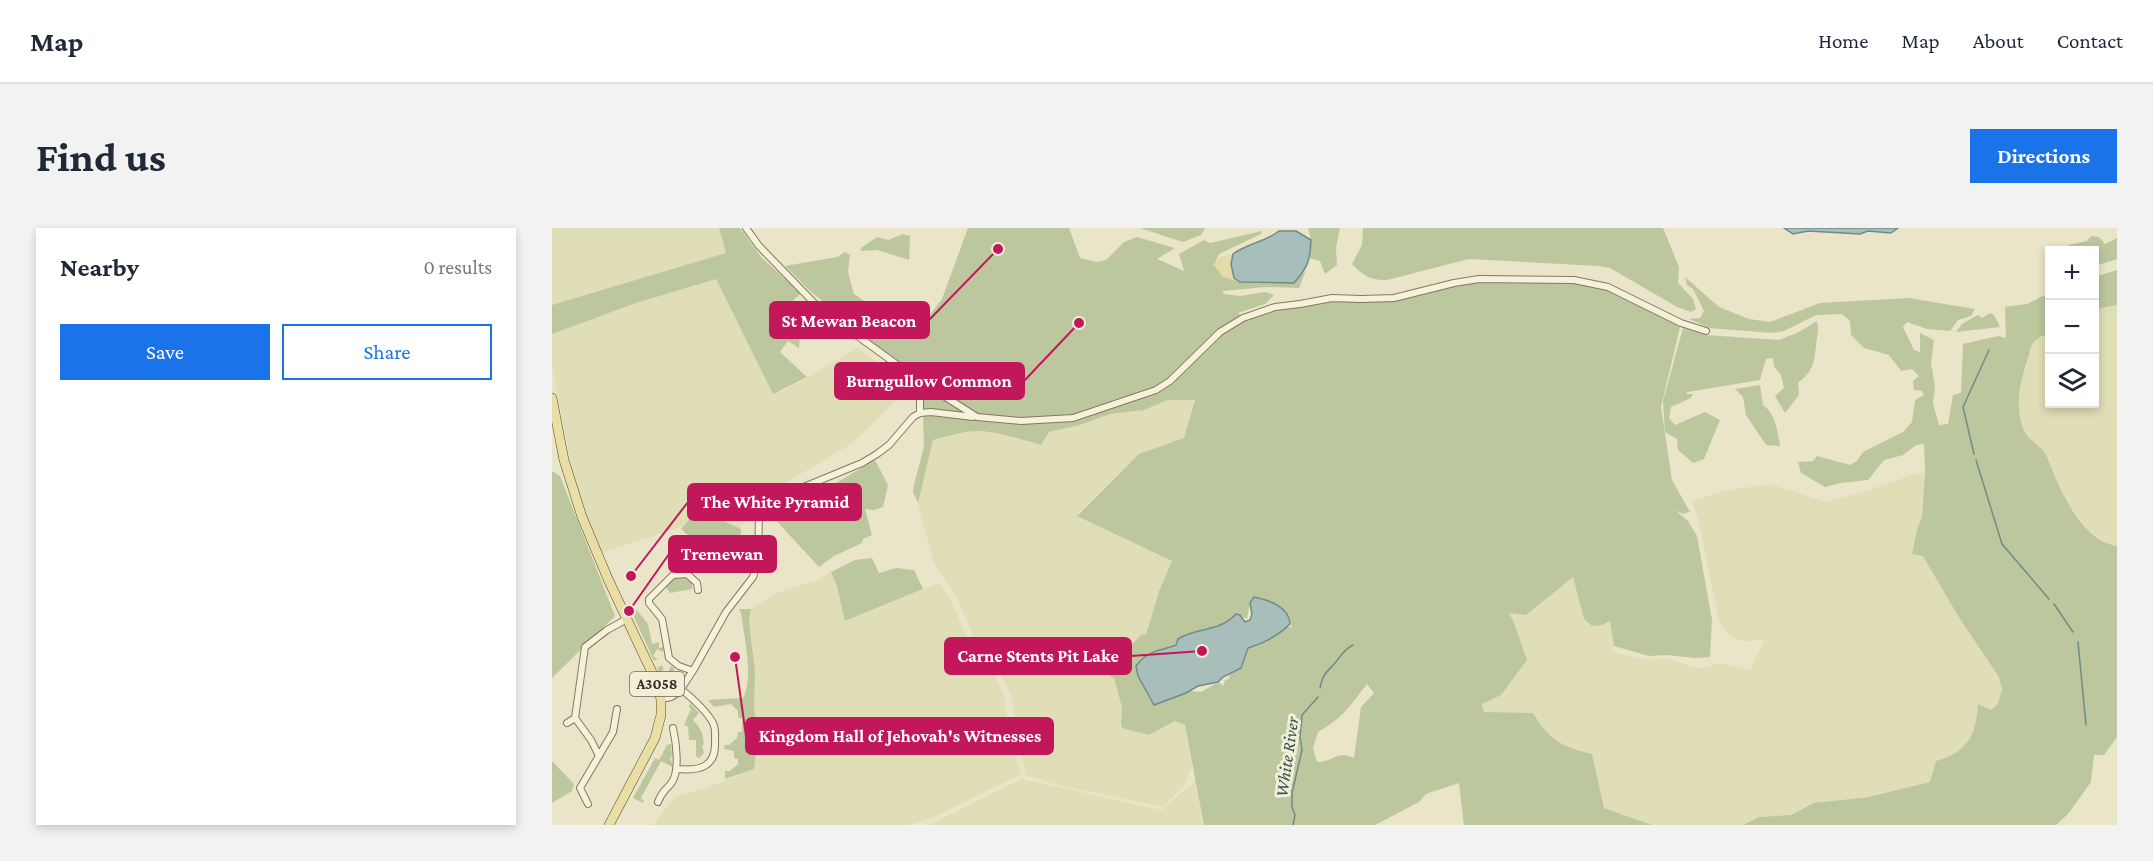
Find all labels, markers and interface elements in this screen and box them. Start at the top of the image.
text: Map [30,26,83,57]
text: Home [1818,29,1868,53]
text: Map [1901,29,1940,53]
text: About [1973,29,2024,53]
text: Contact [2057,29,2123,53]
button: Directions [1970,129,2117,183]
text: Find us [36,133,166,180]
map controls [2045,246,2099,408]
button: + [2045,246,2099,300]
text: Nearby [60,253,139,282]
text: 0 results [423,256,492,278]
button: − [2045,300,2099,354]
callout: St Mewan Beacon [770,302,929,338]
text: St Mewan Beacon [782,311,917,331]
button: Save [60,324,270,380]
button: Share [282,324,492,380]
button: layers [2045,354,2099,408]
callout: Burngullow Common [835,363,1024,399]
text: Burngullow Common [846,371,1012,391]
callout: The White Pyramid [688,484,861,520]
text: The White Pyramid [701,492,849,512]
callout: Tremewan [669,536,776,572]
text: Tremewan [681,544,764,564]
callout: Carne Stents Pit Lake [945,638,1131,674]
text: Carne Stents Pit Lake [957,646,1119,666]
road number: A3058 [630,672,684,696]
water label: White River [1271,715,1303,798]
callout: Kingdom Hall of Jehovah's Witnesses [746,718,1053,754]
text: Kingdom Hall of Jehovah's Witnesses [759,726,1041,746]

